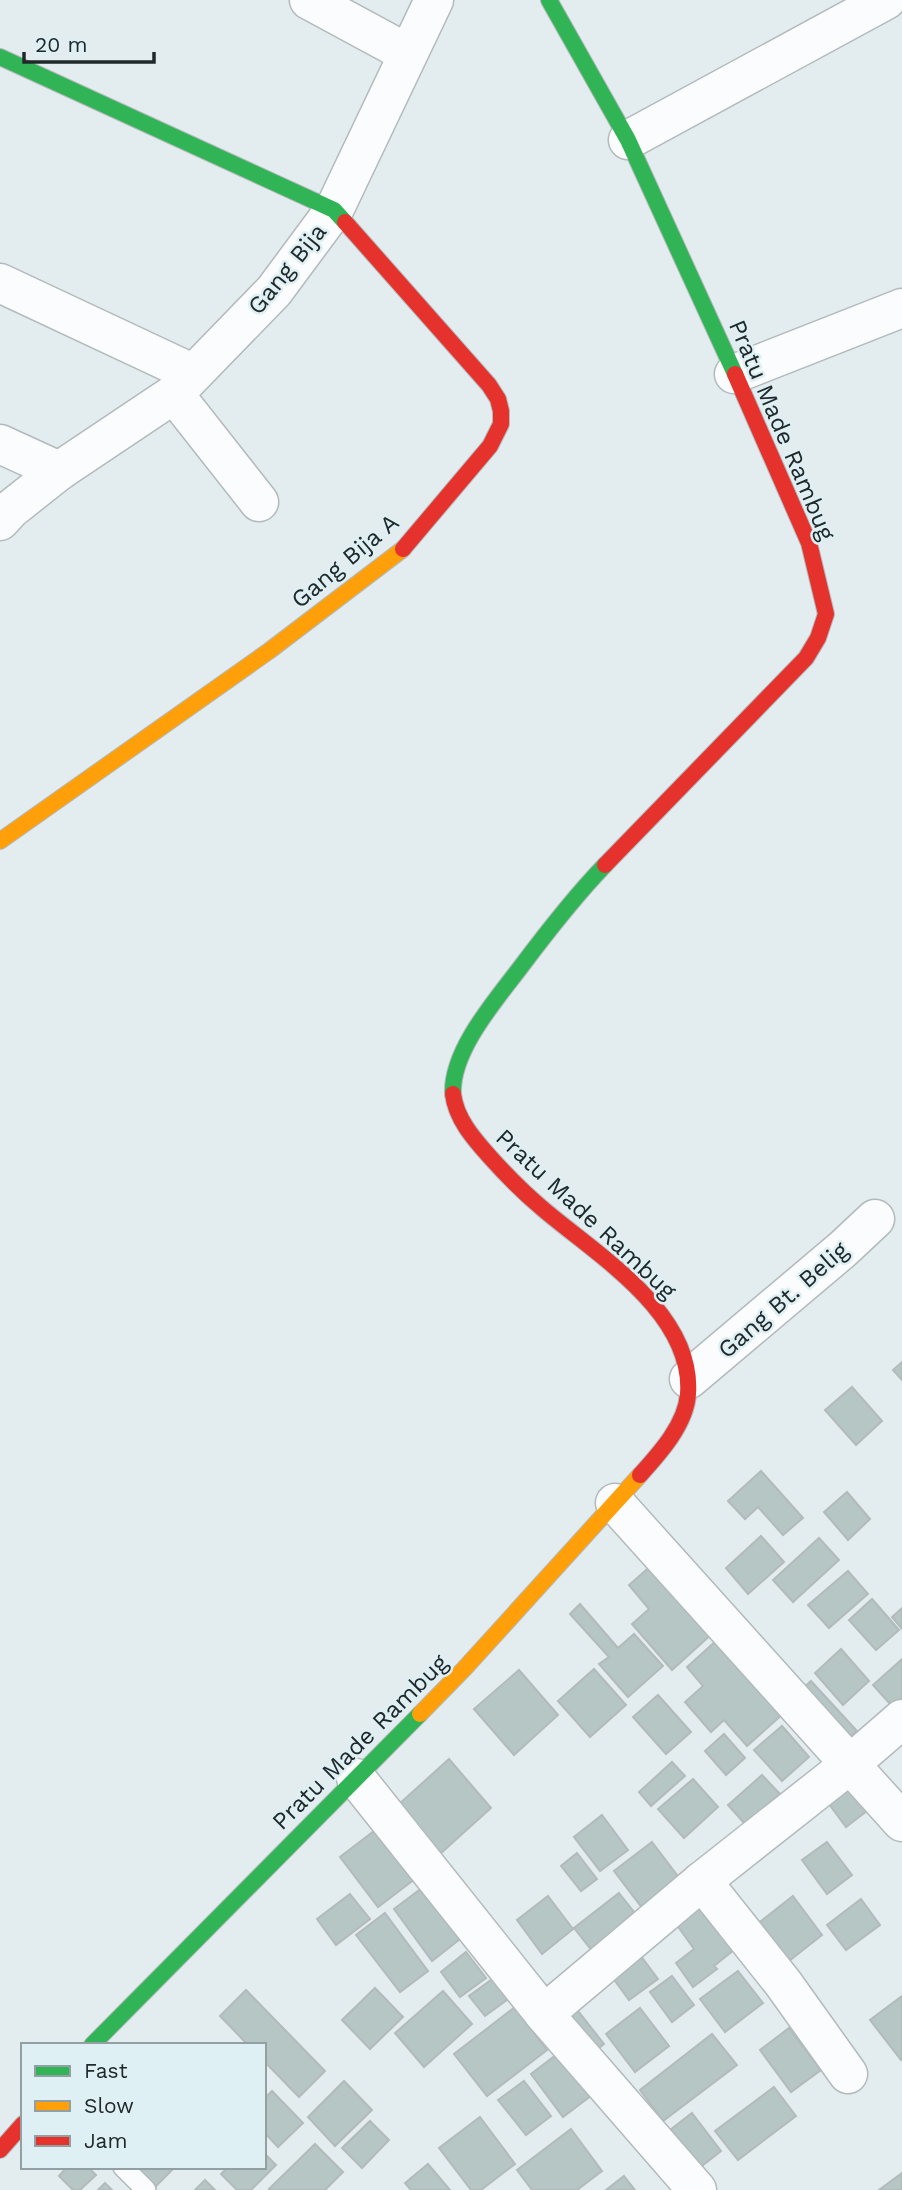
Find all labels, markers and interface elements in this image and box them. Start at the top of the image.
scale bar [24,21,154,65]
text: 20 m [35,32,87,57]
street label: Gang Bija [242,218,332,320]
street label: Pratu Made Rambug [723,316,841,544]
street label: Gang Bija A [286,508,404,614]
street label: Pratu Made Rambug [490,1123,682,1305]
street label: Gang Bt. Belig [712,1236,854,1364]
street label: Pratu Made Rambug [267,1648,454,1835]
legend [21,2043,266,2169]
text: Fast [84,2058,128,2083]
text: Slow [84,2093,134,2118]
text: Jam [84,2128,127,2153]

